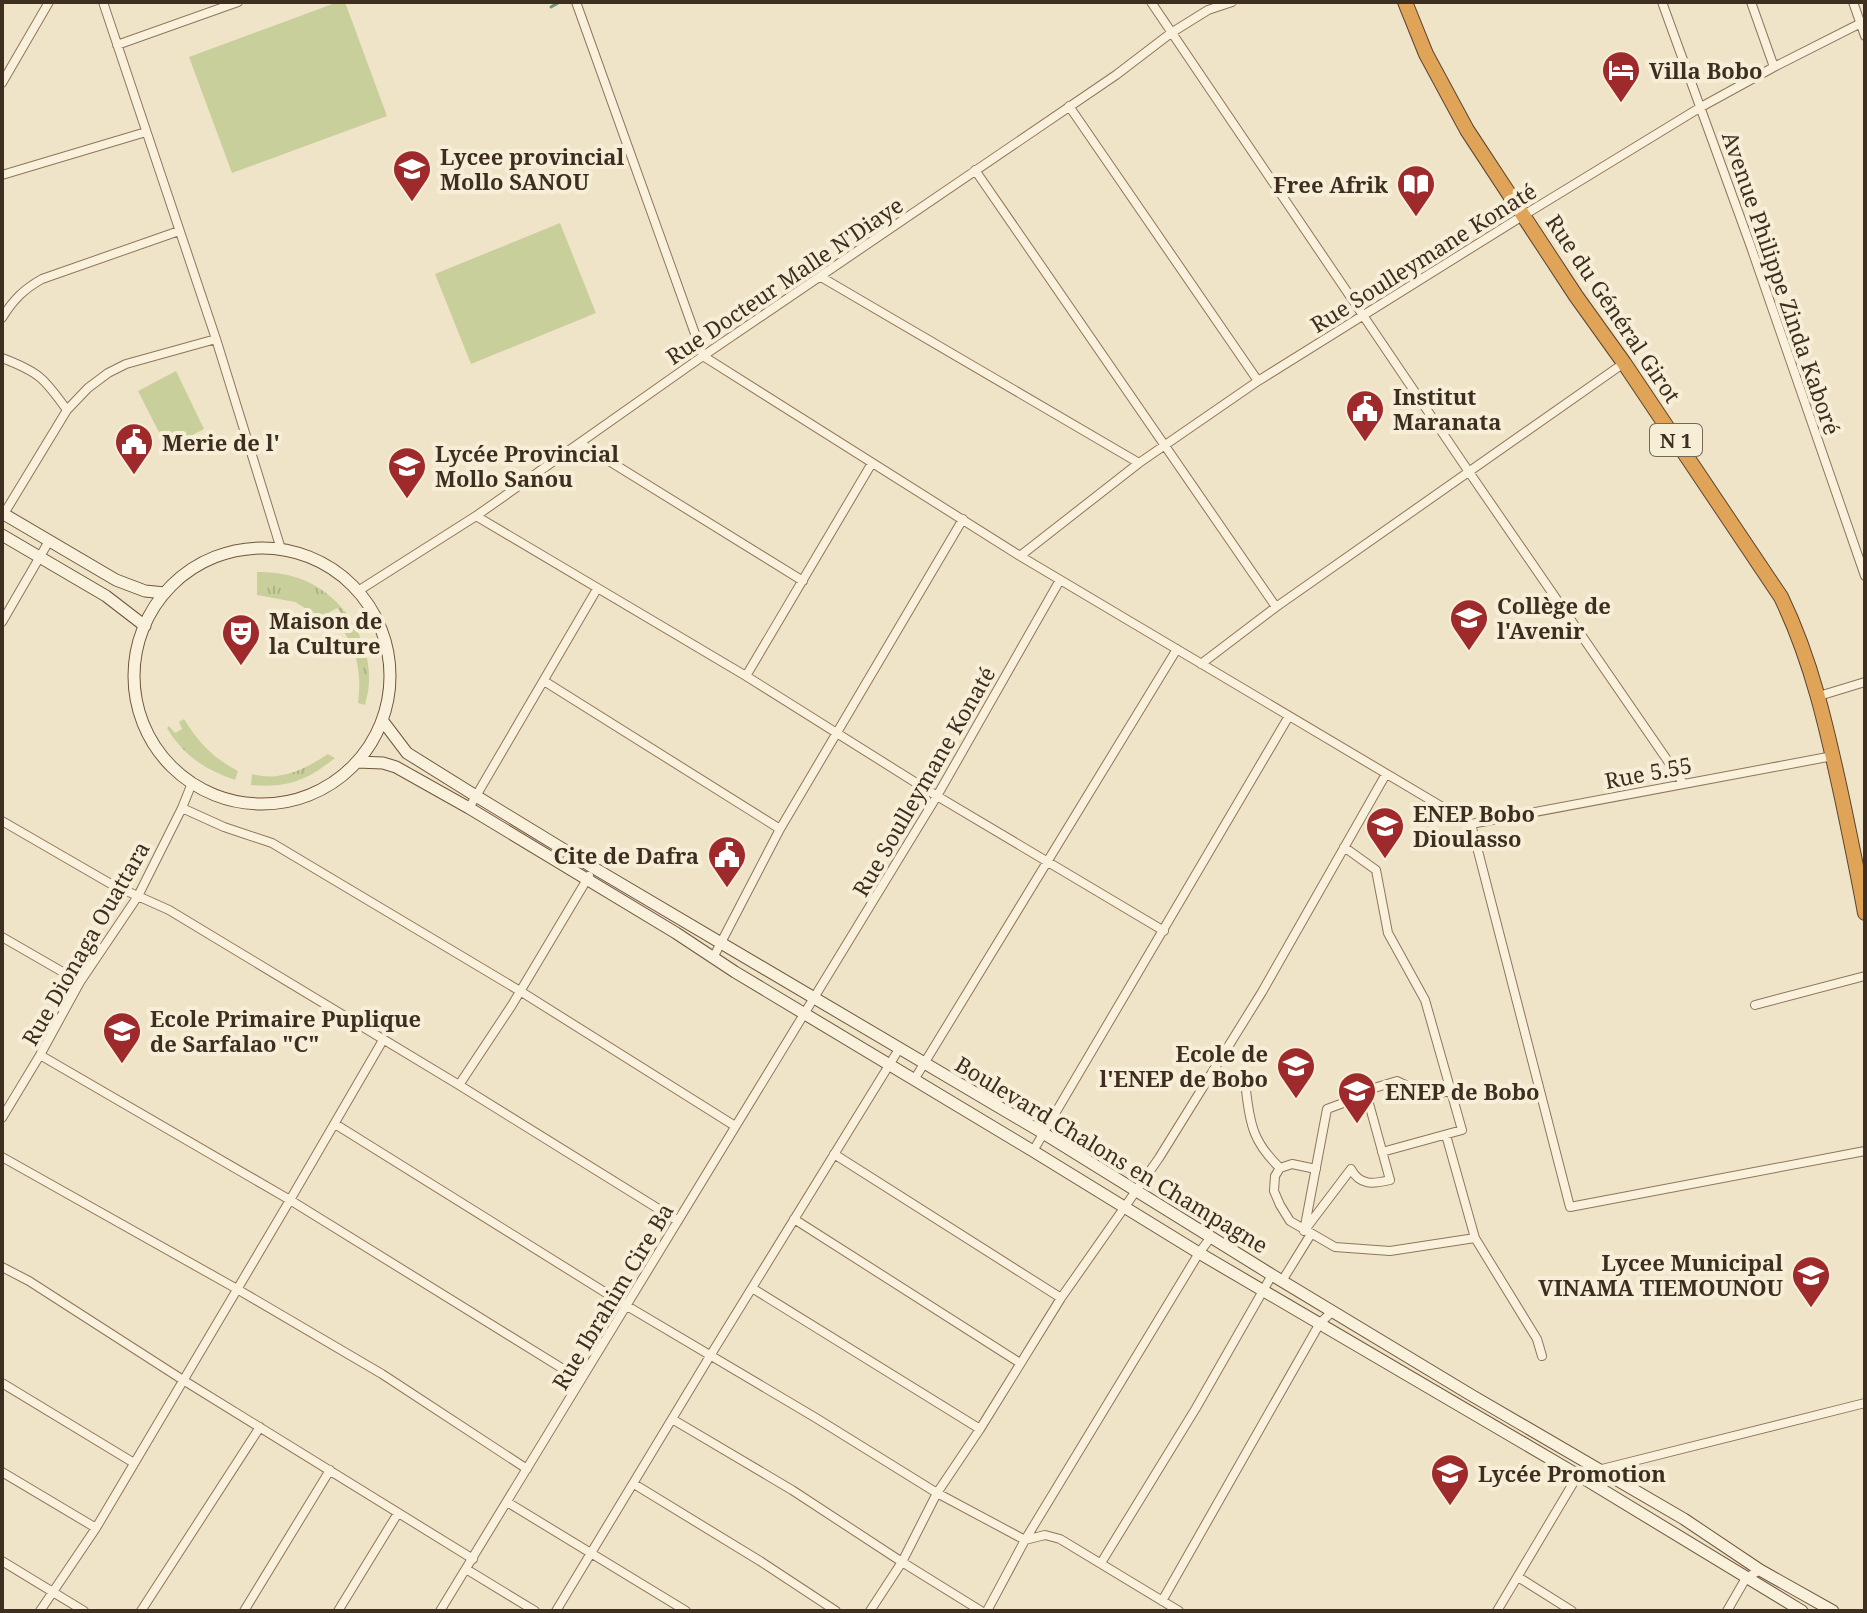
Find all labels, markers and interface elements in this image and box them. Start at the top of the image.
hotel icon: Villa Bobo [1600,49,1642,104]
place label: Villa Bobo [1649,55,1763,85]
street label: Avenue Philippe Zinda Kaboré [1716,127,1848,439]
place label: Lycee provincial Mollo SANOU [440,141,624,196]
school or university icon: Lycee provincial Mollo SANOU [391,148,433,203]
library icon: Free Afrik [1395,163,1437,218]
place label: Free Afrik [1273,169,1388,199]
street label: Rue Soulleymane Konaté [1304,175,1542,339]
street label: Rue Docteur Malle N'Diaye [660,189,908,371]
street label: Rue du Général Girot [1540,208,1688,408]
place label: Institut Maranata [1393,381,1501,436]
public building icon: Institut Maranata [1344,388,1386,443]
public building icon: Merie de l' [113,421,155,476]
road number: N 1 [1650,424,1702,456]
place label: Merie de l' [162,427,280,457]
place label: Lycée Provincial Mollo Sanou [435,438,619,493]
school or university icon: Lycée Provincial Mollo Sanou [386,445,428,500]
place label: Collège de l'Avenir [1497,590,1611,645]
school or university icon: Collège de l'Avenir [1448,597,1490,652]
place label: Maison de la Culture [269,605,382,660]
theatre icon: Maison de la Culture [220,612,262,667]
street label: Rue Soulleymane Konaté [845,660,1001,902]
street label: Rue 5.55 [1602,749,1694,795]
place label: ENEP Bobo Dioulasso [1413,798,1535,853]
school or university icon: ENEP Bobo Dioulasso [1364,805,1406,860]
public building icon: Cite de Dafra [706,834,748,889]
street label: Rue Dionaga Ouattara [14,835,156,1051]
place label: Cite de Dafra [553,840,699,870]
place label: Ecole Primaire Puplique de Sarfalao "C" [150,1003,421,1058]
school or university icon: Ecole Primaire Puplique de Sarfalao "C" [101,1010,143,1065]
place label: Ecole de l'ENEP de Bobo [1099,1038,1268,1093]
school or university icon: Ecole de l'ENEP de Bobo [1275,1045,1317,1100]
street label: Boulevard Chalons en Champagne [950,1049,1274,1259]
school or university icon: ENEP de Bobo [1336,1070,1378,1125]
place label: ENEP de Bobo [1385,1076,1540,1106]
street label: Rue Ibrahim Cire Ba [544,1197,680,1395]
place label: Lycee Municipal VINAMA TIEMOUNOU [1538,1247,1784,1302]
school or university icon: Lycee Municipal VINAMA TIEMOUNOU [1790,1254,1832,1309]
school or university icon: Lycée Promotion [1429,1452,1471,1507]
place label: Lycée Promotion [1478,1458,1666,1488]

